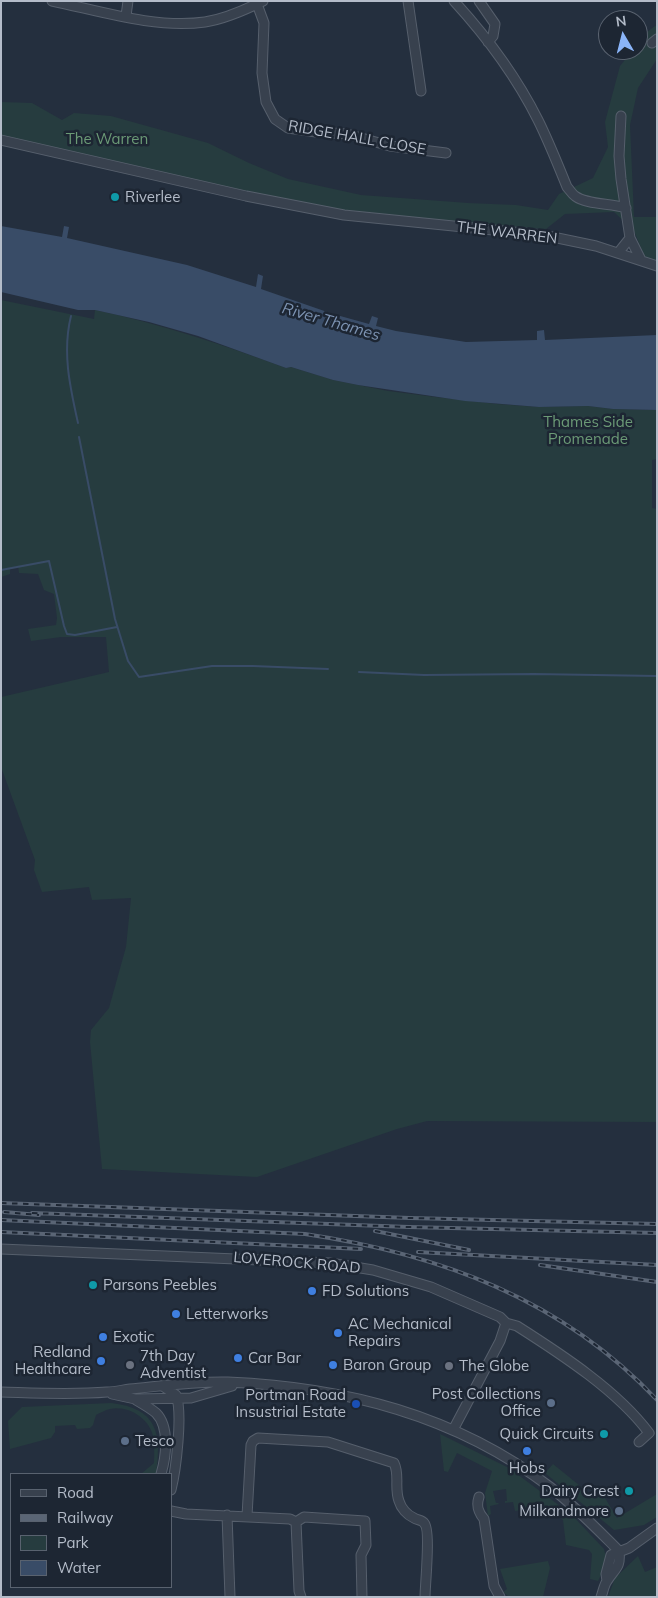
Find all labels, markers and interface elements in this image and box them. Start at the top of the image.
north arrow [598,10,648,60]
text: N [615,11,628,31]
street label: RIDGE HALL CLOSE [287,117,427,159]
park label: The Warren [66,130,148,148]
place label: Riverlee [125,188,180,206]
marker: Riverlee [109,191,121,203]
street label: THE WARREN [456,218,558,248]
water label: River Thames [280,299,382,345]
park label: Thames Side Promenade [543,413,633,448]
street label: LOVEROCK ROAD [233,1248,361,1278]
place label: Parsons Peebles [103,1276,217,1294]
marker: Parsons Peebles [87,1279,99,1291]
place label: FD Solutions [322,1282,409,1300]
marker: FD Solutions [306,1285,318,1297]
place label: Letterworks [186,1305,269,1323]
marker: Letterworks [170,1308,182,1320]
place label: AC Mechanical Repairs [348,1315,452,1350]
marker: AC Mechanical Repairs [332,1327,344,1339]
place label: Exotic [113,1328,154,1346]
marker: Exotic [97,1331,109,1343]
place label: Redland Healthcare [15,1343,91,1378]
place label: 7th Day Adventist [140,1347,206,1382]
place label: Car Bar [248,1349,301,1367]
marker: Car Bar [232,1352,244,1364]
marker: Redland Healthcare [95,1355,107,1367]
place label: Baron Group [343,1356,431,1374]
place label: The Globe [459,1357,529,1375]
marker: 7th Day Adventist [124,1359,136,1371]
marker: Baron Group [327,1359,339,1371]
marker: The Globe [443,1360,455,1372]
place label: Post Collections Office [432,1385,541,1420]
place label: Portman Road Insustrial Estate [235,1386,346,1421]
marker: Post Collections Office [545,1397,557,1409]
marker: Portman Road Insustrial Estate [350,1398,362,1410]
place label: Quick Circuits [500,1425,594,1443]
marker: Quick Circuits [598,1428,610,1440]
place label: Tesco [135,1432,174,1450]
marker: Tesco [119,1435,131,1447]
marker: Hobs [521,1445,533,1457]
place label: Hobs [509,1459,545,1477]
legend [10,1473,172,1588]
place label: Dairy Crest [541,1482,619,1500]
text: Road [57,1483,94,1502]
marker: Dairy Crest [623,1485,635,1497]
place label: Milkandmore [519,1502,609,1520]
marker: Milkandmore [613,1505,625,1517]
text: Railway [57,1508,113,1527]
text: Park [57,1533,89,1552]
text: Water [57,1558,101,1577]

